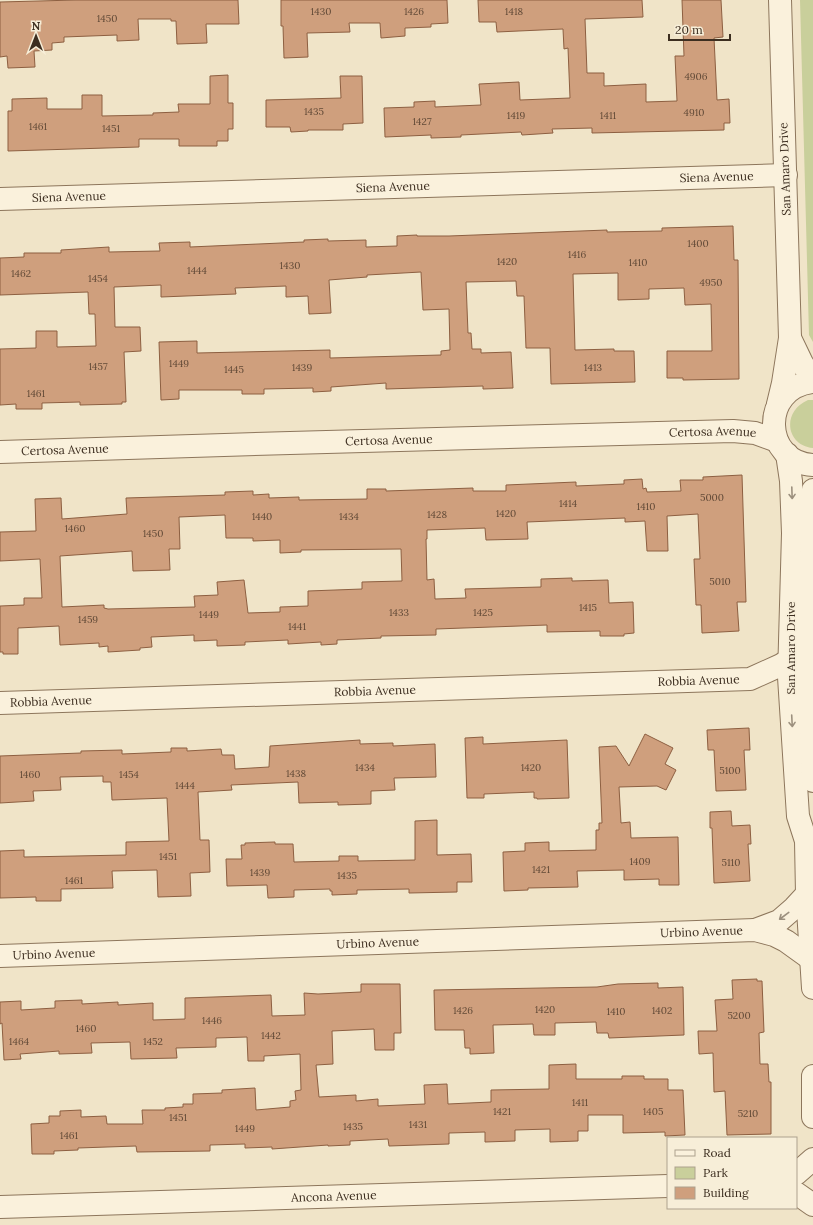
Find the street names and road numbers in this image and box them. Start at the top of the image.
street label: San Amaro Drive [775,122,794,216]
street label: Siena Avenue [679,168,754,185]
street label: Siena Avenue [356,178,431,195]
street label: Siena Avenue [32,188,107,205]
street label: Certosa Avenue [669,423,758,440]
street label: Certosa Avenue [345,431,433,449]
street label: Certosa Avenue [21,441,109,458]
street label: San Amaro Drive [783,601,798,695]
street label: Robbia Avenue [657,671,740,689]
street label: Robbia Avenue [334,682,416,699]
street label: Robbia Avenue [10,692,93,710]
street label: Urbino Avenue [660,922,744,940]
street label: Urbino Avenue [336,934,420,951]
street label: Urbino Avenue [12,945,96,963]
street label: Ancona Avenue [290,1187,377,1205]

